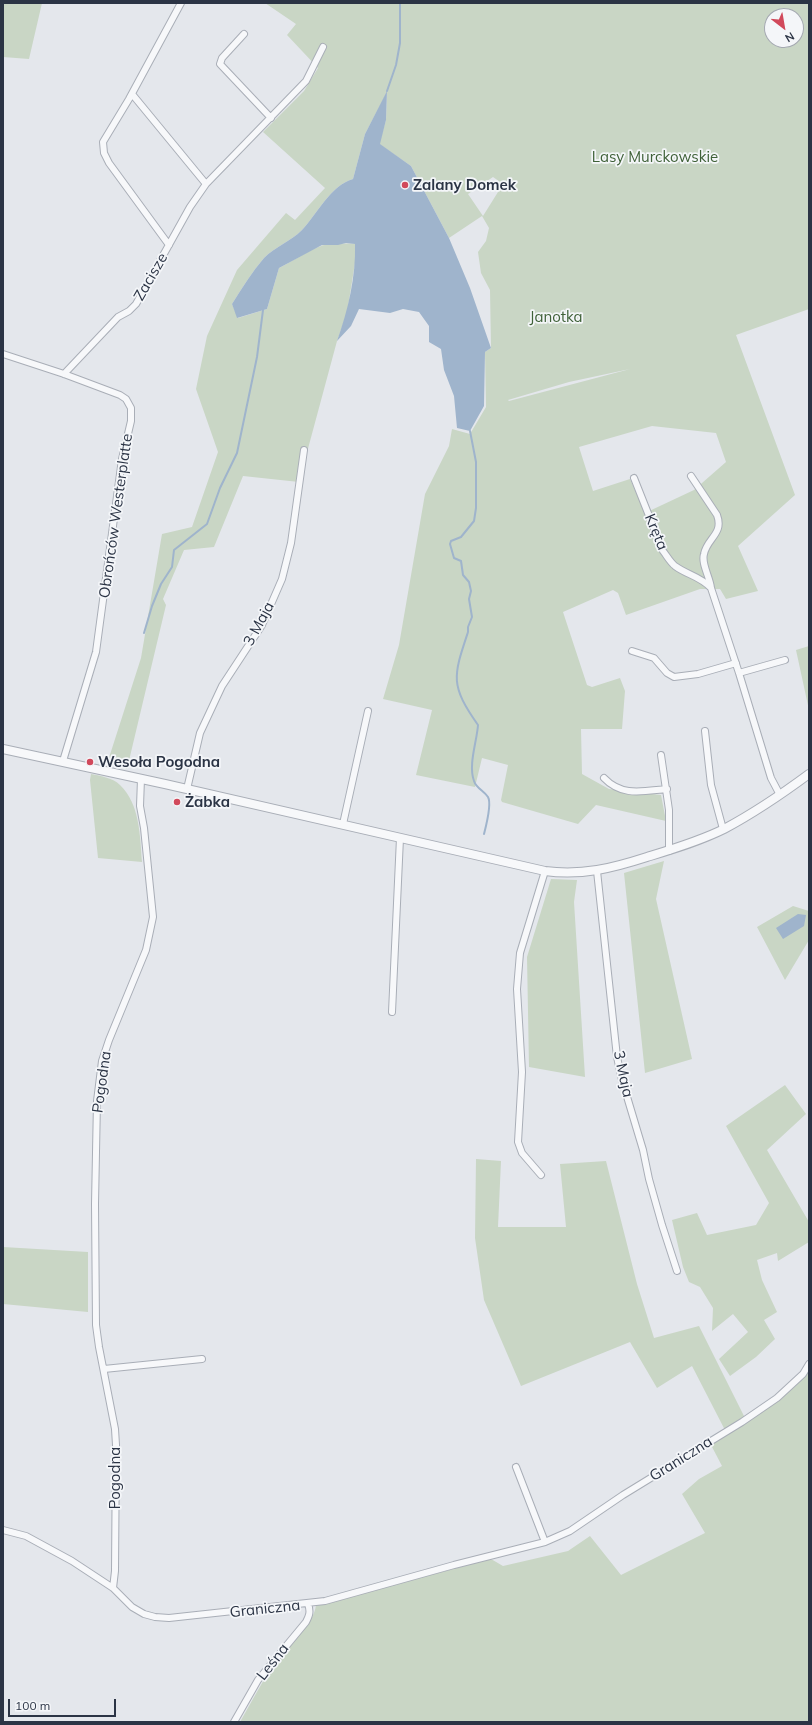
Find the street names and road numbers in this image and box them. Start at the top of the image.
street label: Zacisze [130,250,172,304]
street label: Obrońców Westerplatte [96,433,136,599]
street label: Kręta [640,511,672,553]
street label: 3 Maja [240,599,278,649]
street label: 3 Maja [609,1049,637,1099]
street label: Pogodna [89,1050,115,1114]
street label: Graniczna [646,1433,716,1485]
street label: Pogodna [106,1447,124,1509]
street label: Graniczna [229,1596,301,1622]
street label: Leśna [253,1640,293,1684]

